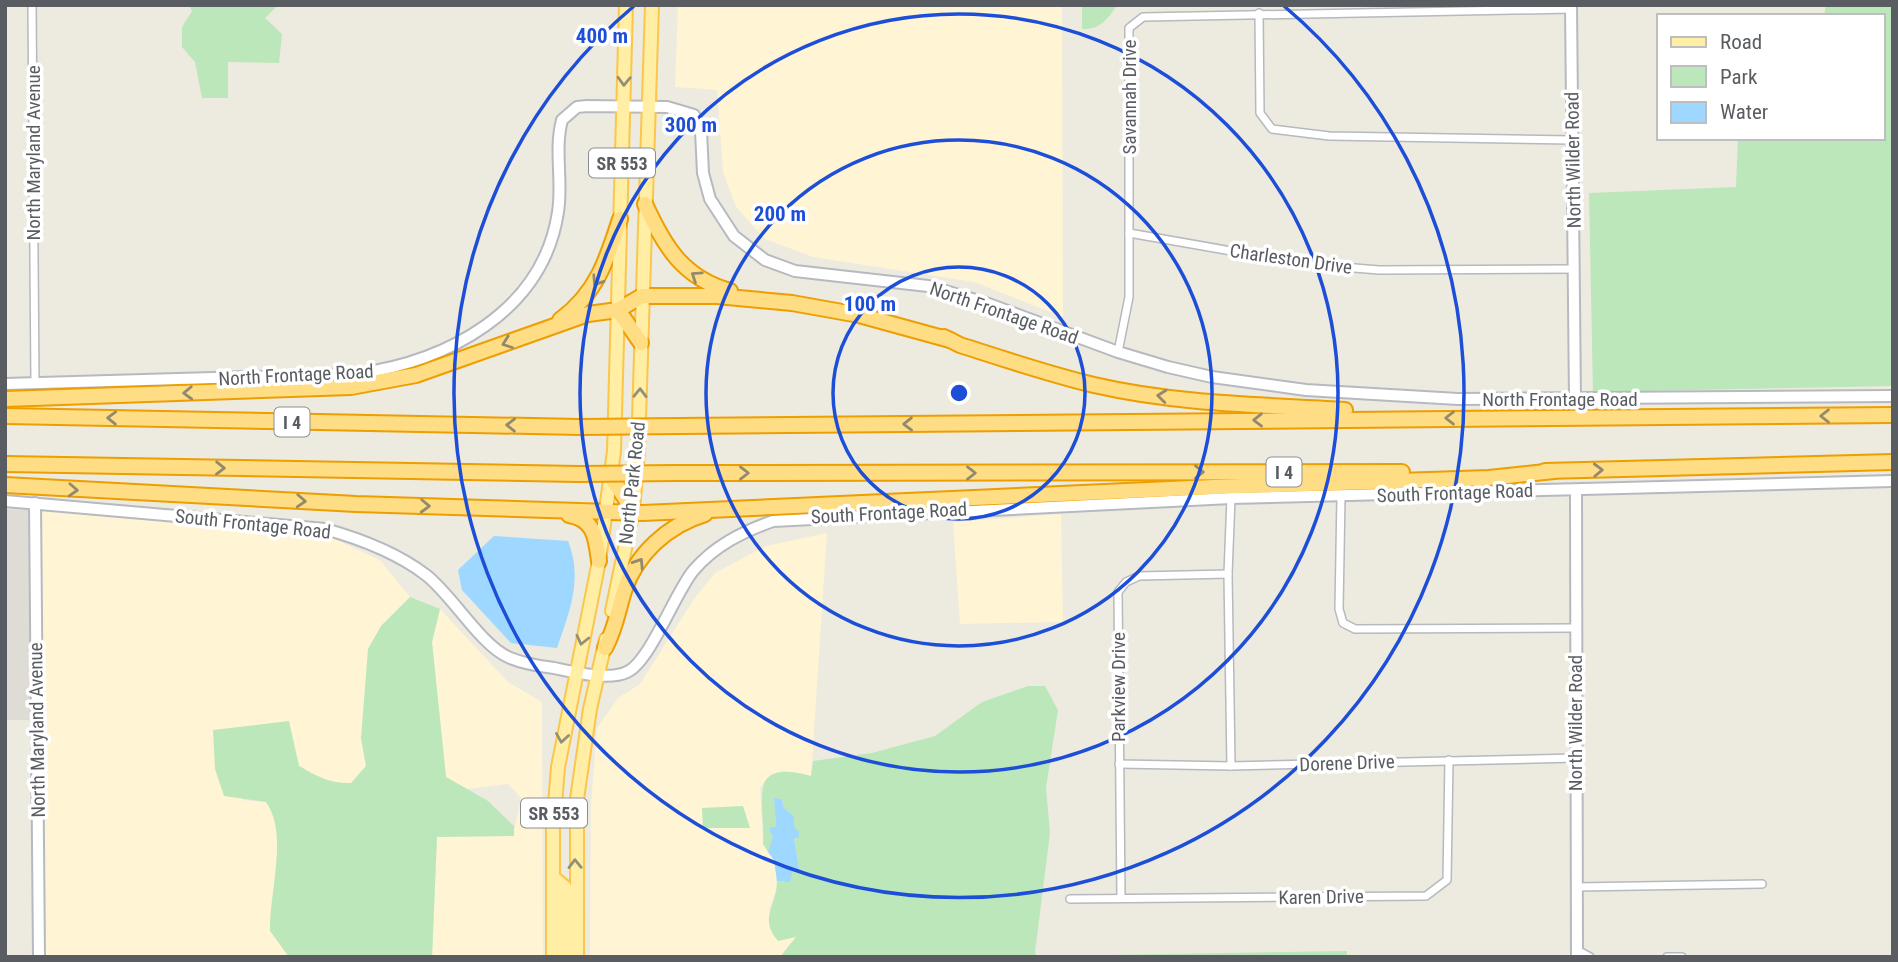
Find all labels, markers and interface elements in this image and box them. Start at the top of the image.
legend [1657,14,1884,140]
text: 400 m [576,24,628,48]
text: Road [1720,30,1762,54]
street label: Savannah Drive [1118,39,1141,154]
street label: North Maryland Avenue [22,65,45,241]
text: Park [1720,65,1758,89]
one-way arrow [616,75,631,86]
street label: North Wilder Road [1560,92,1586,228]
text: Water [1720,100,1768,124]
text: 300 m [665,113,717,137]
road number: SR 553 [589,148,655,178]
text: 200 m [754,202,806,226]
street label: Charleston Drive [1228,239,1354,279]
one-way arrow [691,272,704,284]
one-way arrow [592,274,605,287]
street label: North Frontage Road [927,277,1081,349]
text: 100 m [844,292,896,316]
one-way arrow [501,335,513,349]
street label: North Frontage Road [218,359,374,391]
centre of rings [947,381,971,405]
one-way arrow [182,386,193,401]
one-way arrow [633,387,648,398]
street label: North Frontage Road [1482,388,1638,411]
one-way arrow [1156,389,1168,404]
road number: I 4 [274,408,310,436]
one-way arrow [1819,408,1830,423]
one-way arrow [1444,410,1455,426]
one-way arrow [107,411,118,426]
one-way arrow [1253,412,1263,428]
one-way arrow [903,416,913,432]
one-way arrow [506,418,517,433]
street label: North Park Road [614,421,650,545]
road number: I 4 [1266,458,1302,486]
one-way arrow [215,460,226,475]
one-way arrow [1592,462,1603,477]
one-way arrow [1194,464,1204,480]
one-way arrow [739,465,749,481]
one-way arrow [966,465,977,481]
street label: South Frontage Road [1376,479,1534,507]
one-way arrow [68,482,79,497]
one-way arrow [295,493,306,508]
street label: South Frontage Road [810,497,968,529]
one-way arrow [419,499,430,514]
street label: South Frontage Road [174,504,332,544]
one-way arrow [631,558,644,571]
street label: Parkview Drive [1107,632,1130,742]
one-way arrow [575,634,590,646]
street label: North Maryland Avenue [24,642,50,818]
street label: North Wilder Road [1564,655,1587,791]
one-way arrow [555,732,570,744]
street label: Dorene Drive [1299,750,1395,776]
road number: SR 553 [521,798,587,828]
one-way arrow [568,858,583,869]
street label: Karen Drive [1278,885,1364,909]

